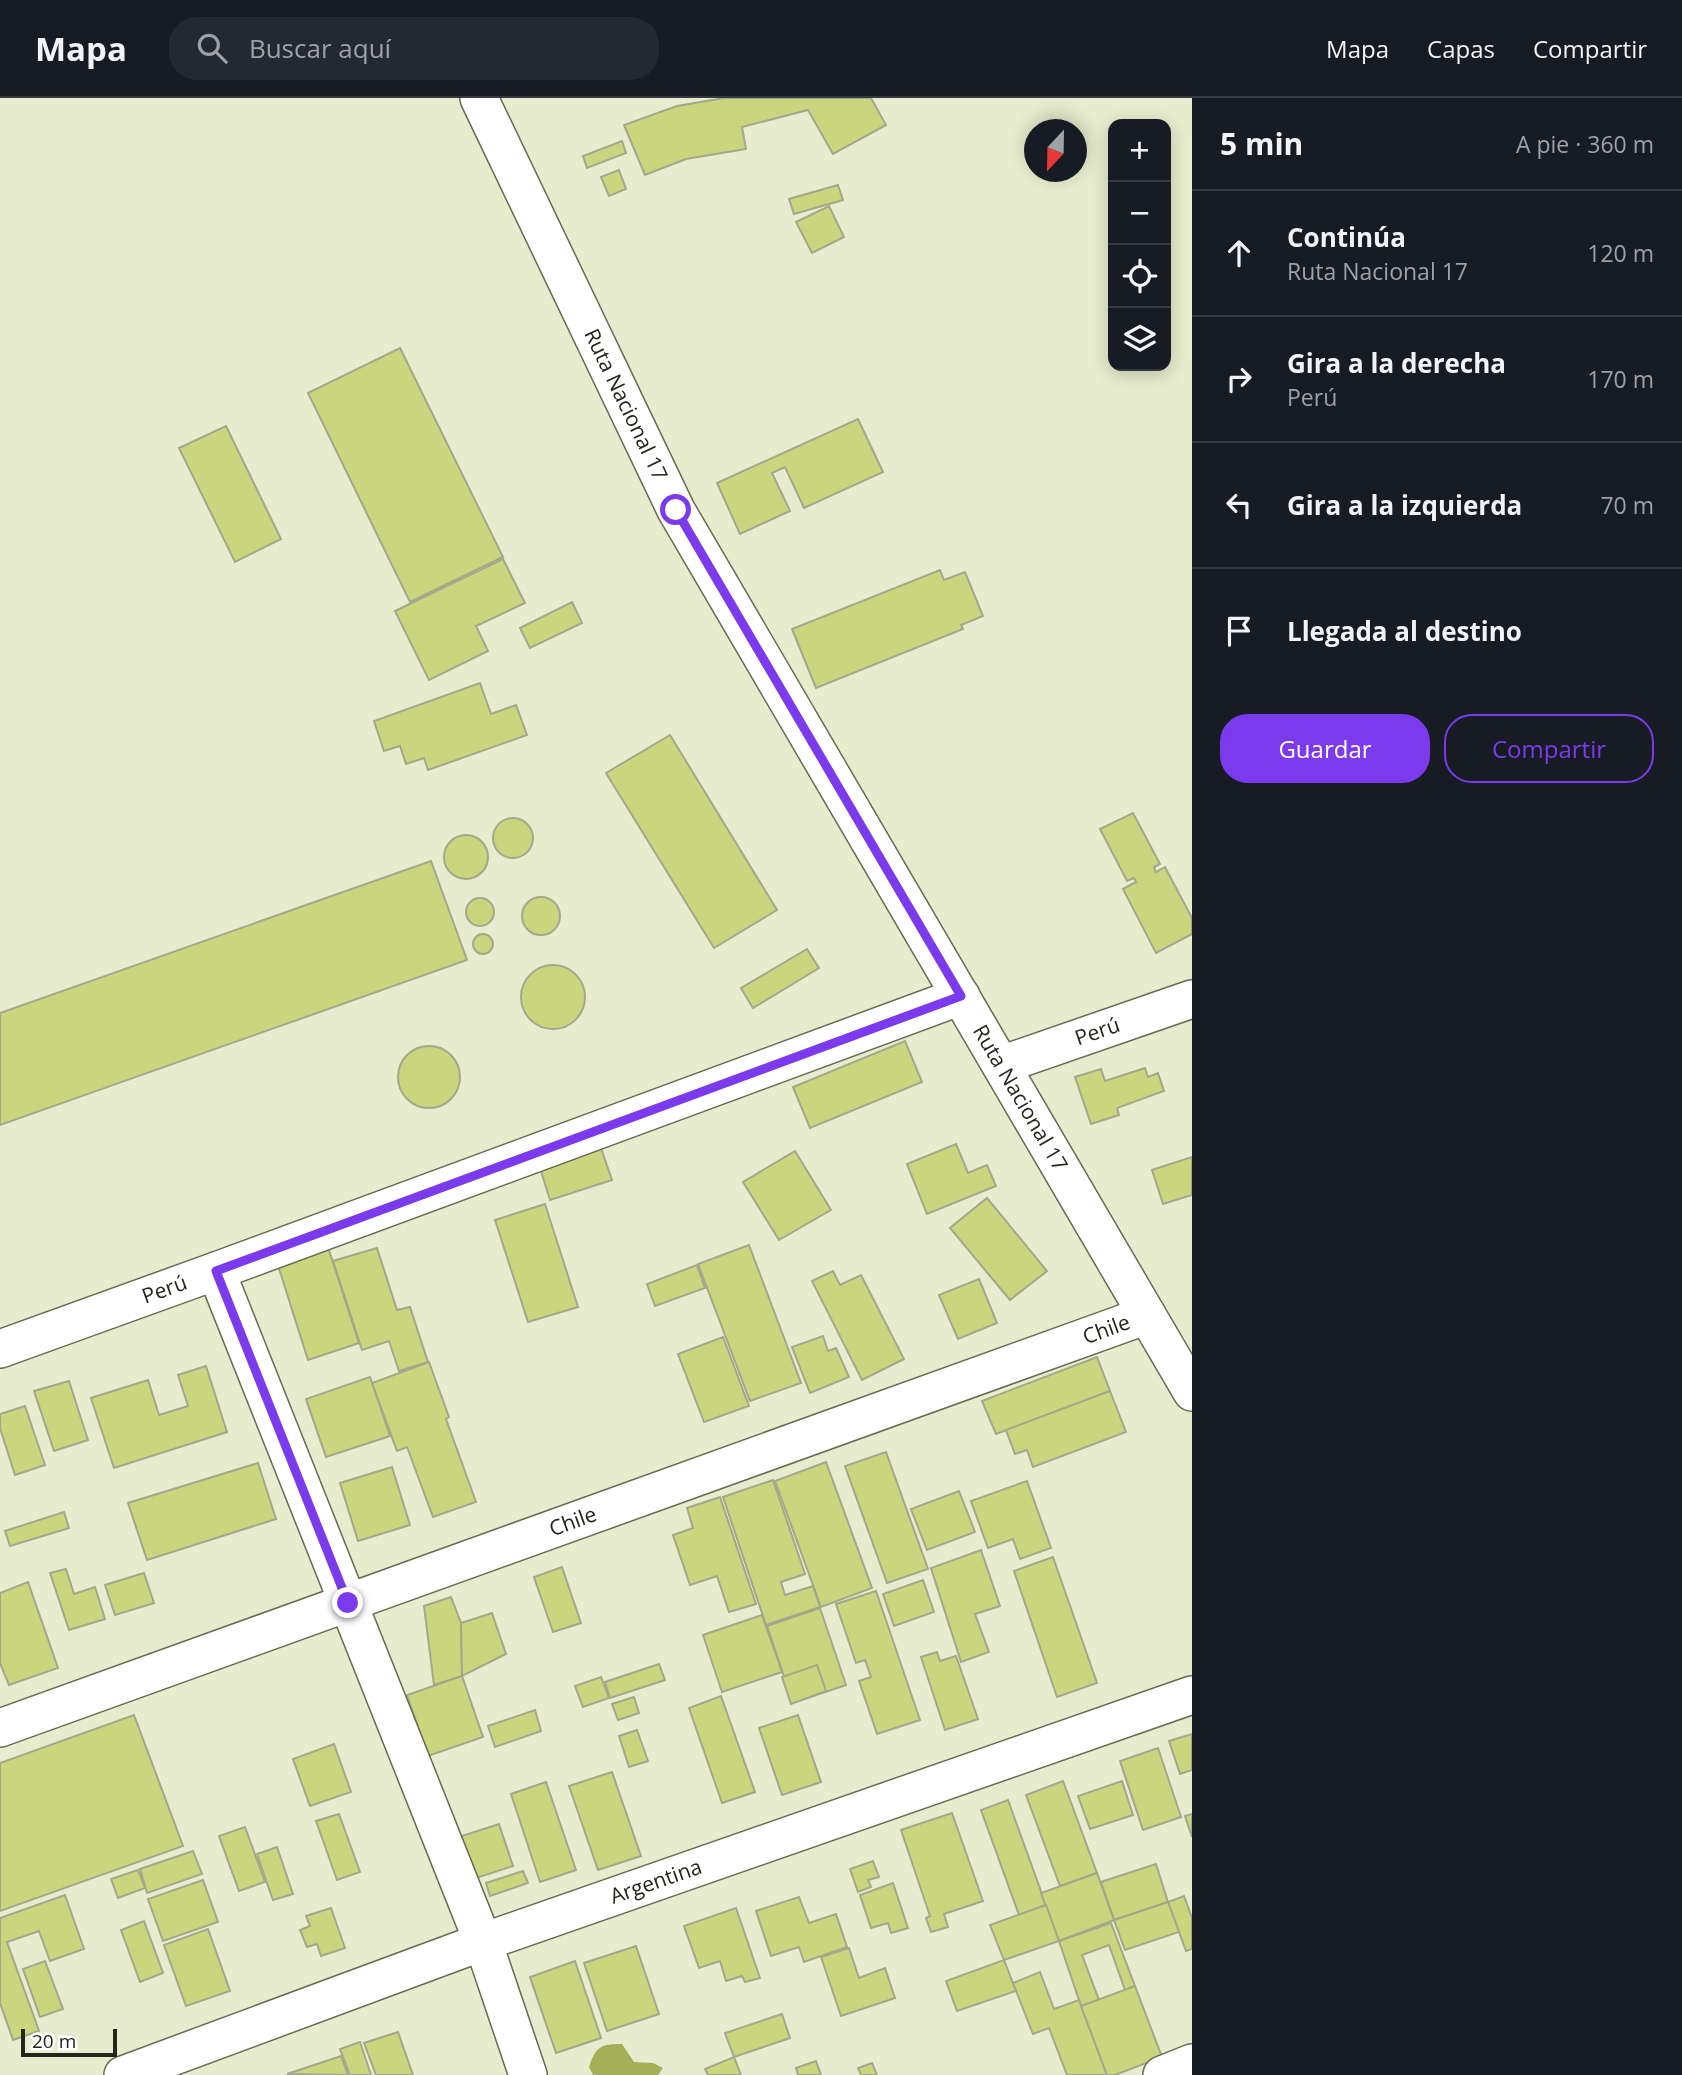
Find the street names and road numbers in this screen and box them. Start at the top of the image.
street label: Ruta Nacional 17 [578,324,675,485]
street label: Perú [1071,1010,1123,1051]
street label: Ruta Nacional 17 [967,1019,1075,1176]
street label: Perú [138,1268,191,1310]
street label: Chile [1079,1307,1134,1350]
street label: Chile [545,1499,600,1542]
street label: Argentina [606,1852,705,1910]

